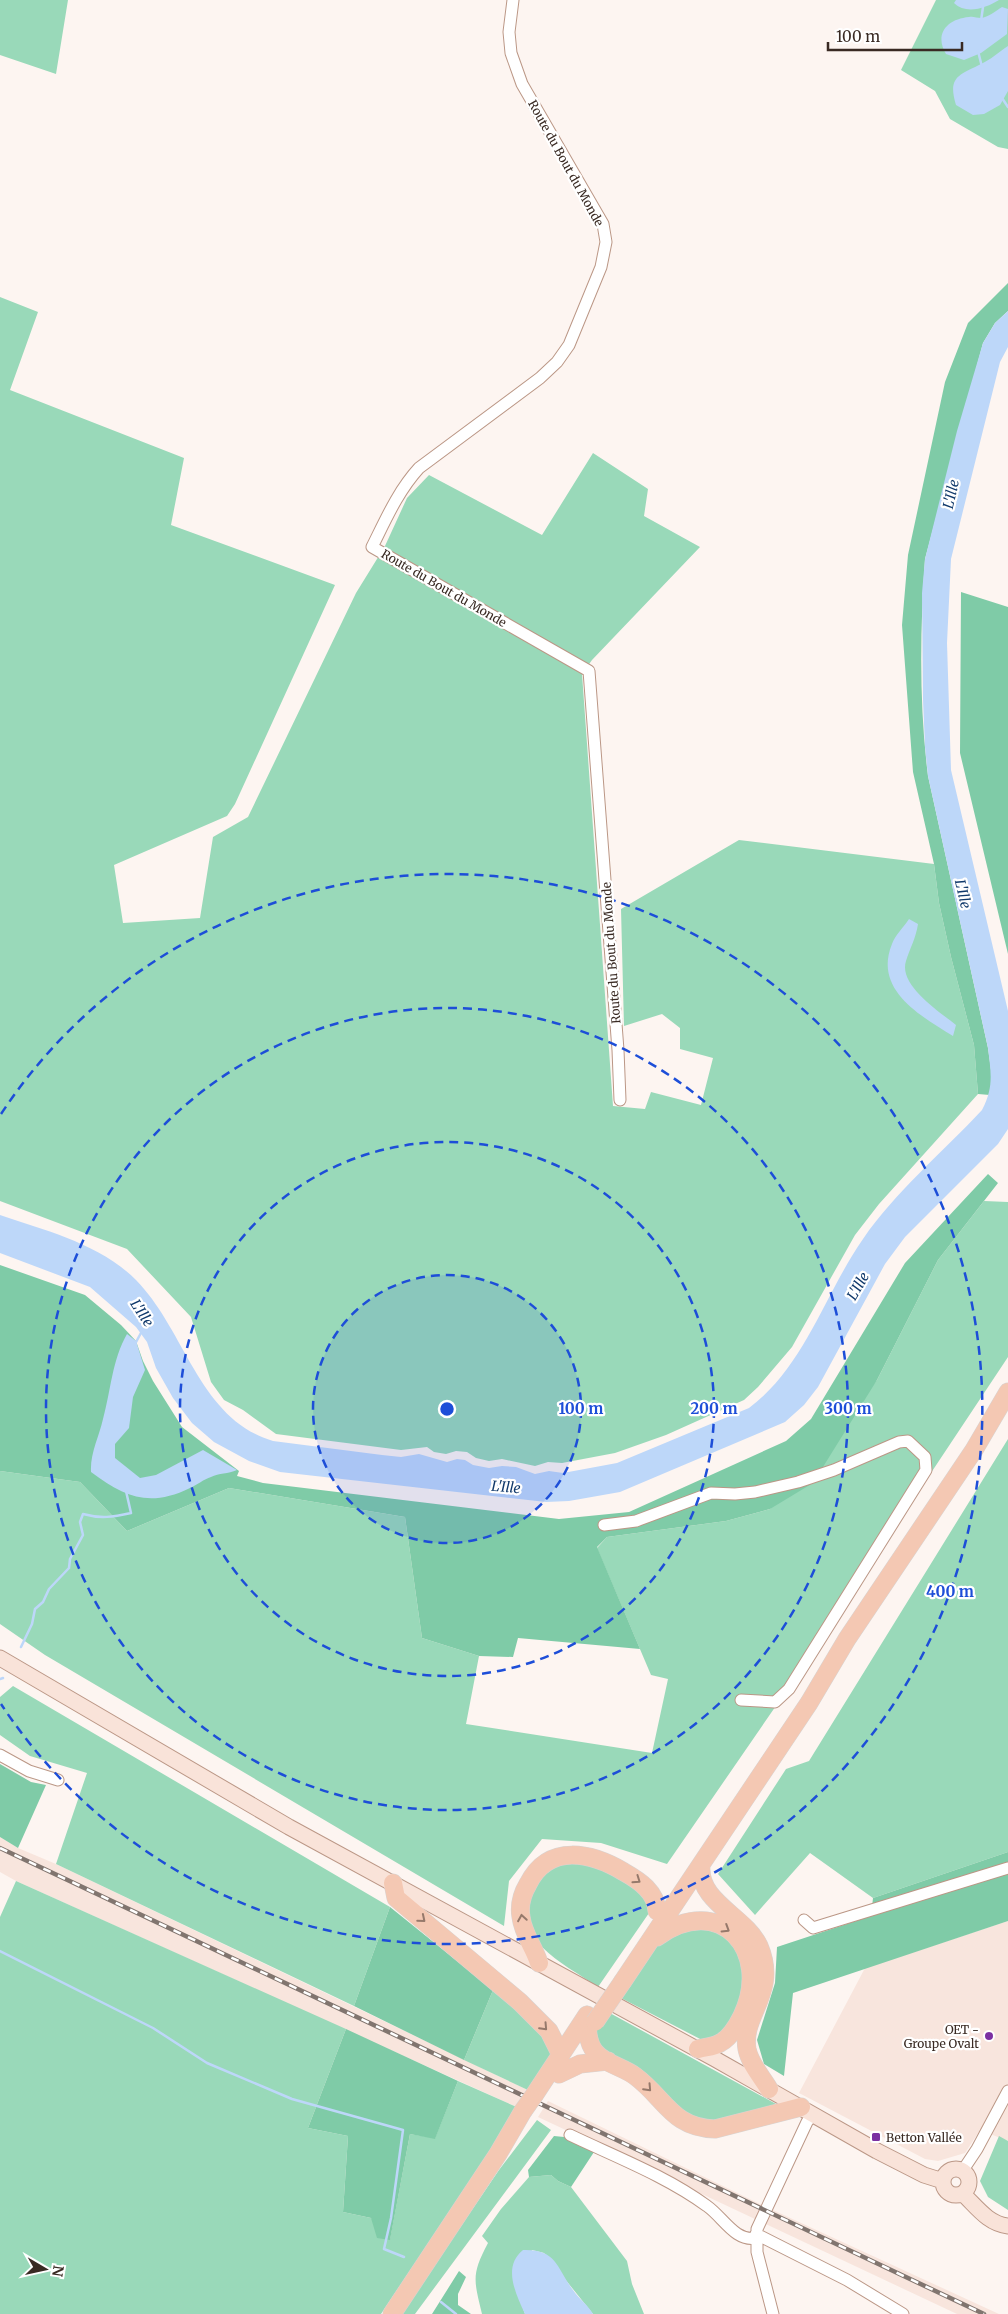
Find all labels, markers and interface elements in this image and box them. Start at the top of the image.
scale bar [828,20,962,52]
text: 100 m [836,27,880,46]
street label: Route du Bout du Monde [525,97,607,229]
water label: L'Ille [939,478,963,510]
street label: Route du Bout du Monde [379,546,509,630]
water label: L'Ille [951,878,975,910]
street label: Route du Bout du Monde [599,882,623,1024]
water label: L'Ille [843,1269,873,1303]
water label: L'Ille [126,1296,158,1330]
text: 100 m [559,1399,603,1418]
text: 200 m [690,1399,738,1418]
text: 300 m [824,1399,872,1418]
centre of rings [438,1400,456,1418]
water label: L'Ille [491,1477,521,1497]
text: 400 m [926,1582,974,1601]
one-way arrow [631,1874,641,1883]
one-way arrow [417,1914,426,1923]
one-way arrow [517,1914,527,1922]
one-way arrow [721,1923,730,1933]
one-way arrow [538,2021,547,2030]
place label: OET - Groupe Ovalt [904,2022,979,2051]
marker: OET - Groupe Ovalt [983,2030,995,2042]
one-way arrow [642,2083,651,2092]
place label: Betton Vallée [886,2130,962,2145]
marker: Betton Vallée [870,2131,882,2143]
north arrow [20,2244,70,2294]
text: N [48,2264,68,2278]

